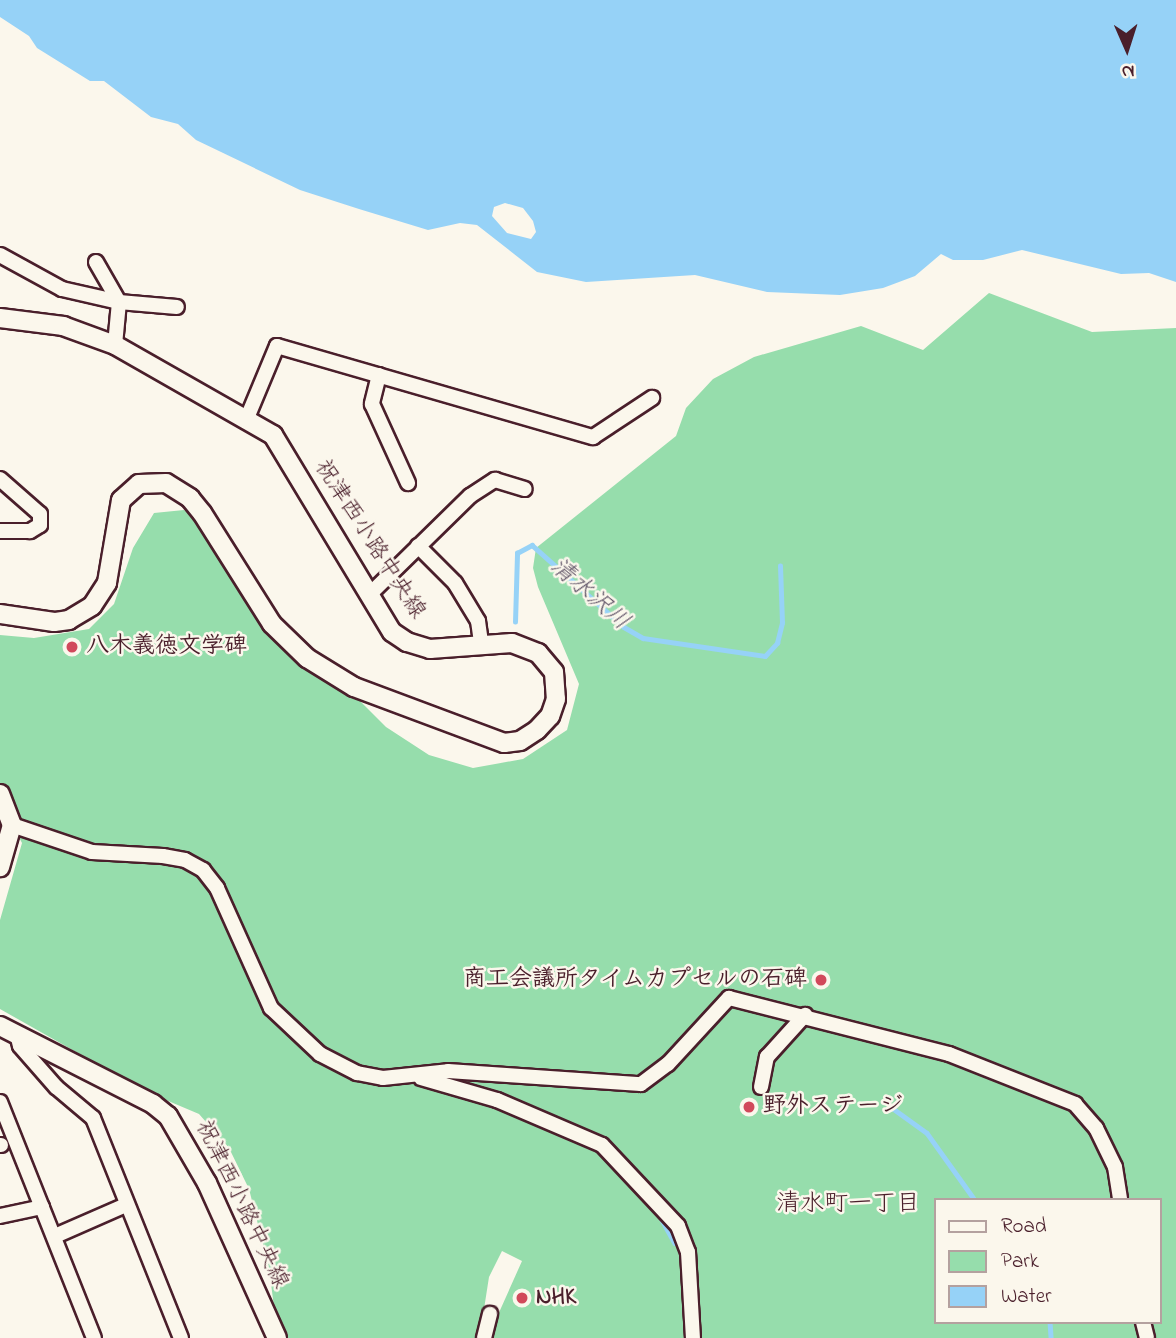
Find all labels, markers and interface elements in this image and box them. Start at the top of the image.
north arrow [1092,14,1162,84]
text: N [1121,57,1135,84]
street label: 祝津西小路中央線 [307,455,431,625]
water label: 清水沢川 [543,553,635,637]
place label: 八木義徳文学碑 [86,633,247,661]
marker: 八木義徳文学碑 [64,639,80,655]
place label: 商工会議所タイムカプセルの石碑 [462,966,807,994]
marker: 商工会議所タイムカプセルの石碑 [813,972,829,988]
place label: 野外ステージ [763,1093,901,1121]
marker: 野外ステージ [741,1099,757,1115]
street label: 祝津西小路中央線 [188,1116,294,1294]
district label: 清水町一丁目 [776,1191,920,1219]
legend [934,1198,1162,1324]
text: Road [1001,1212,1047,1242]
text: Park [1001,1247,1039,1277]
text: Water [1001,1282,1052,1312]
place label: NHK [536,1284,576,1312]
marker: NHK [514,1290,530,1306]

